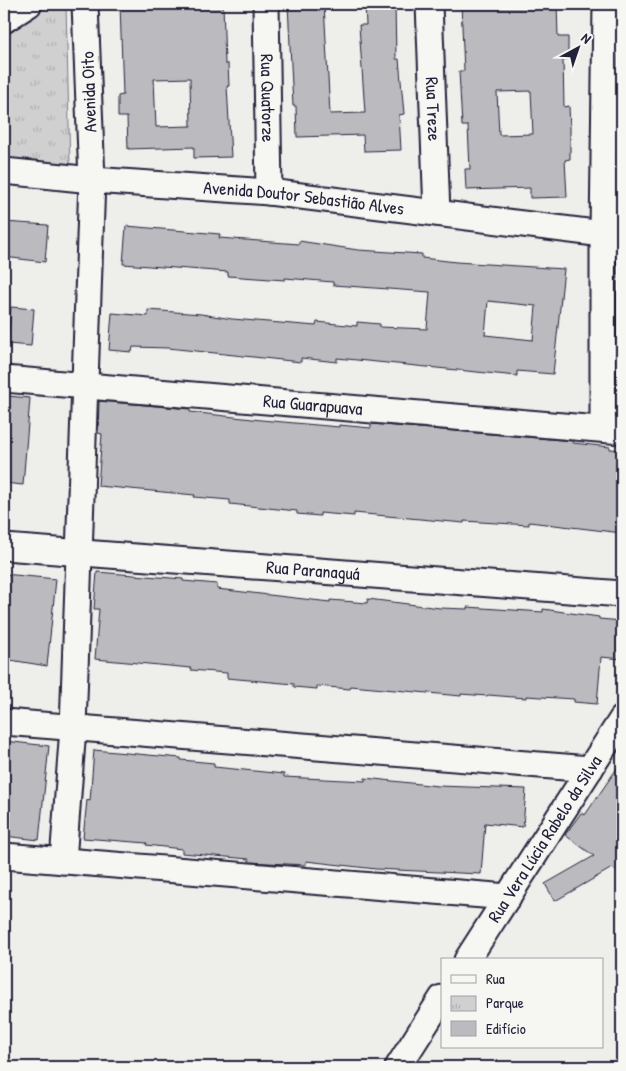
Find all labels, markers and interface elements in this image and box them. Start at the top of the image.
north arrow [554,22,604,72]
text: N [578,28,596,48]
street label: Avenida Oito [75,51,102,133]
street label: Rua Quatorze [255,54,281,142]
street label: Rua Treze [420,76,447,141]
street label: Avenida Doutor Sebastião Alves [203,175,406,221]
street label: Rua Guarapuava [262,388,364,421]
street label: Rua Paranaguá [265,554,361,586]
street label: Rua Vera Lúcia Rabelo da Silva [482,750,607,927]
legend [441,958,604,1048]
text: Rua [486,968,505,989]
text: Parque [486,992,524,1013]
text: Edifício [486,1018,526,1039]

